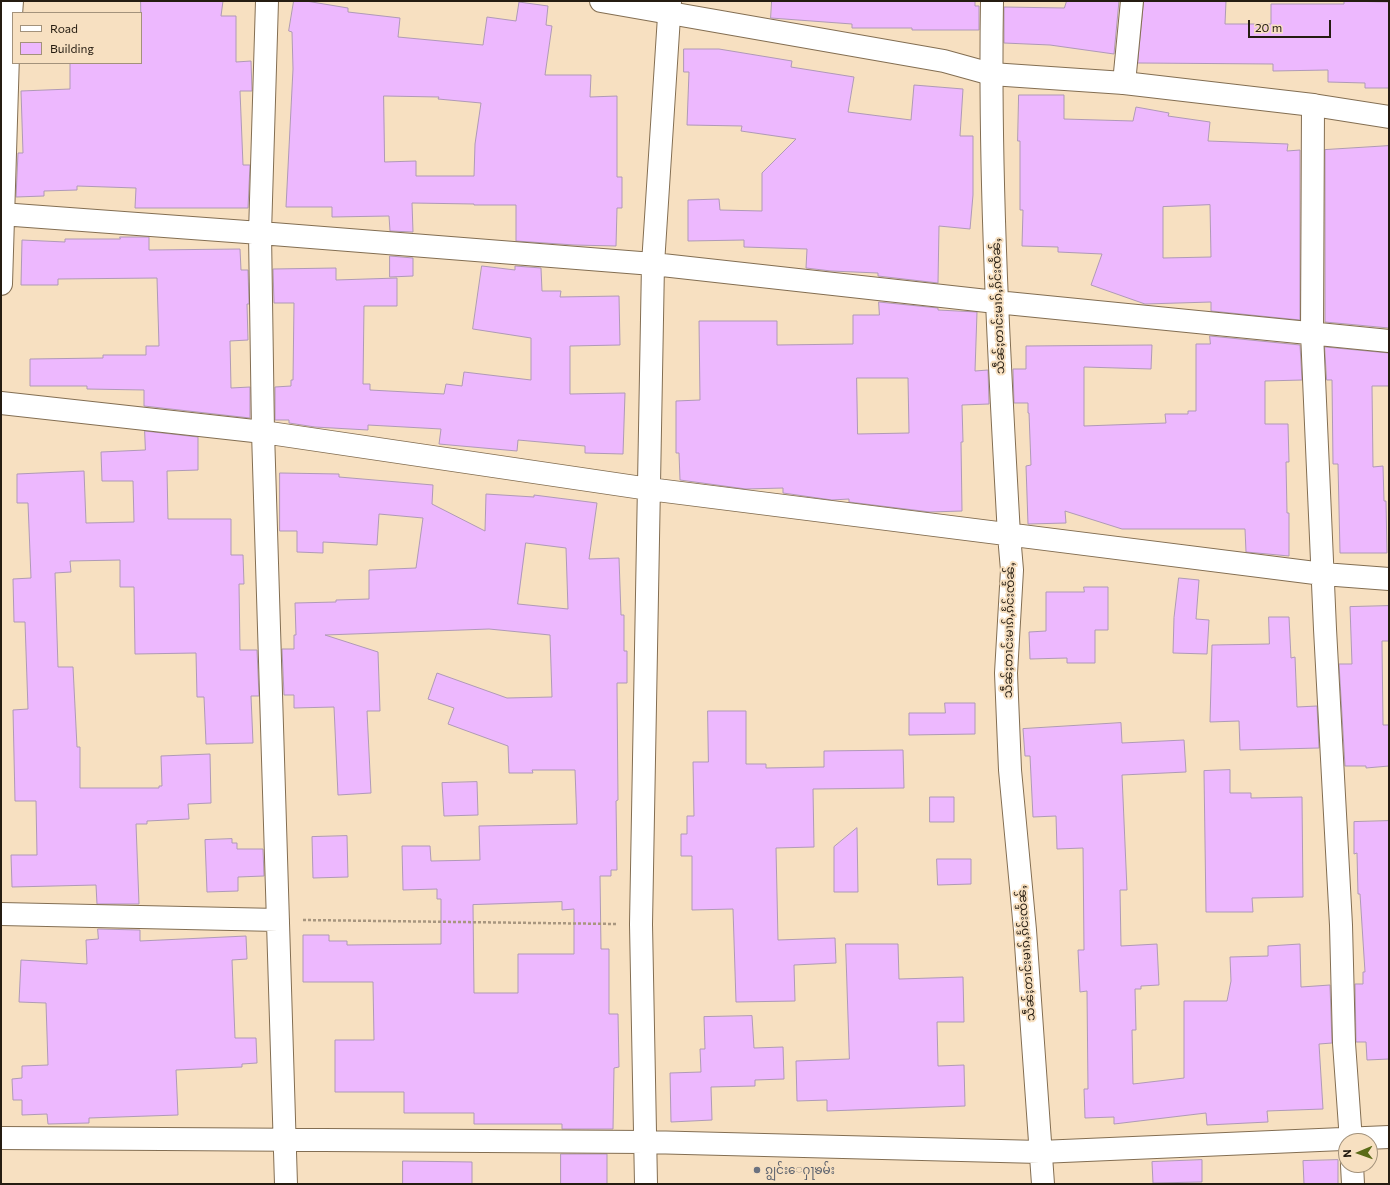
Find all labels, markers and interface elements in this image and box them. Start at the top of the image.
legend [12,12,142,64]
scale bar [1250,12,1333,38]
text: 20 m [1255,20,1282,34]
text: Road [50,21,78,35]
text: Building [50,41,94,55]
street label: သဵၼ်ႈတၢင်းမၢၵ်ႇၵႅင်းၸႅၼ်ႇ [988,238,1008,374]
street label: သဵၼ်ႈတၢင်းမၢၵ်ႇၵႅင်းၸႅၼ်ႇ [1001,562,1017,698]
street label: သဵၼ်ႈတၢင်းမၢၵ်ႇၵႅင်းၸႅၼ်ႇ [1014,885,1038,1021]
north arrow [1338,1133,1378,1173]
text: N [1340,1149,1353,1158]
place label: ၵျွင်းေႁႃၶမ်း [765,1163,835,1177]
marker: ၵျွင်းေႁႃၶမ်း [752,1165,762,1175]

